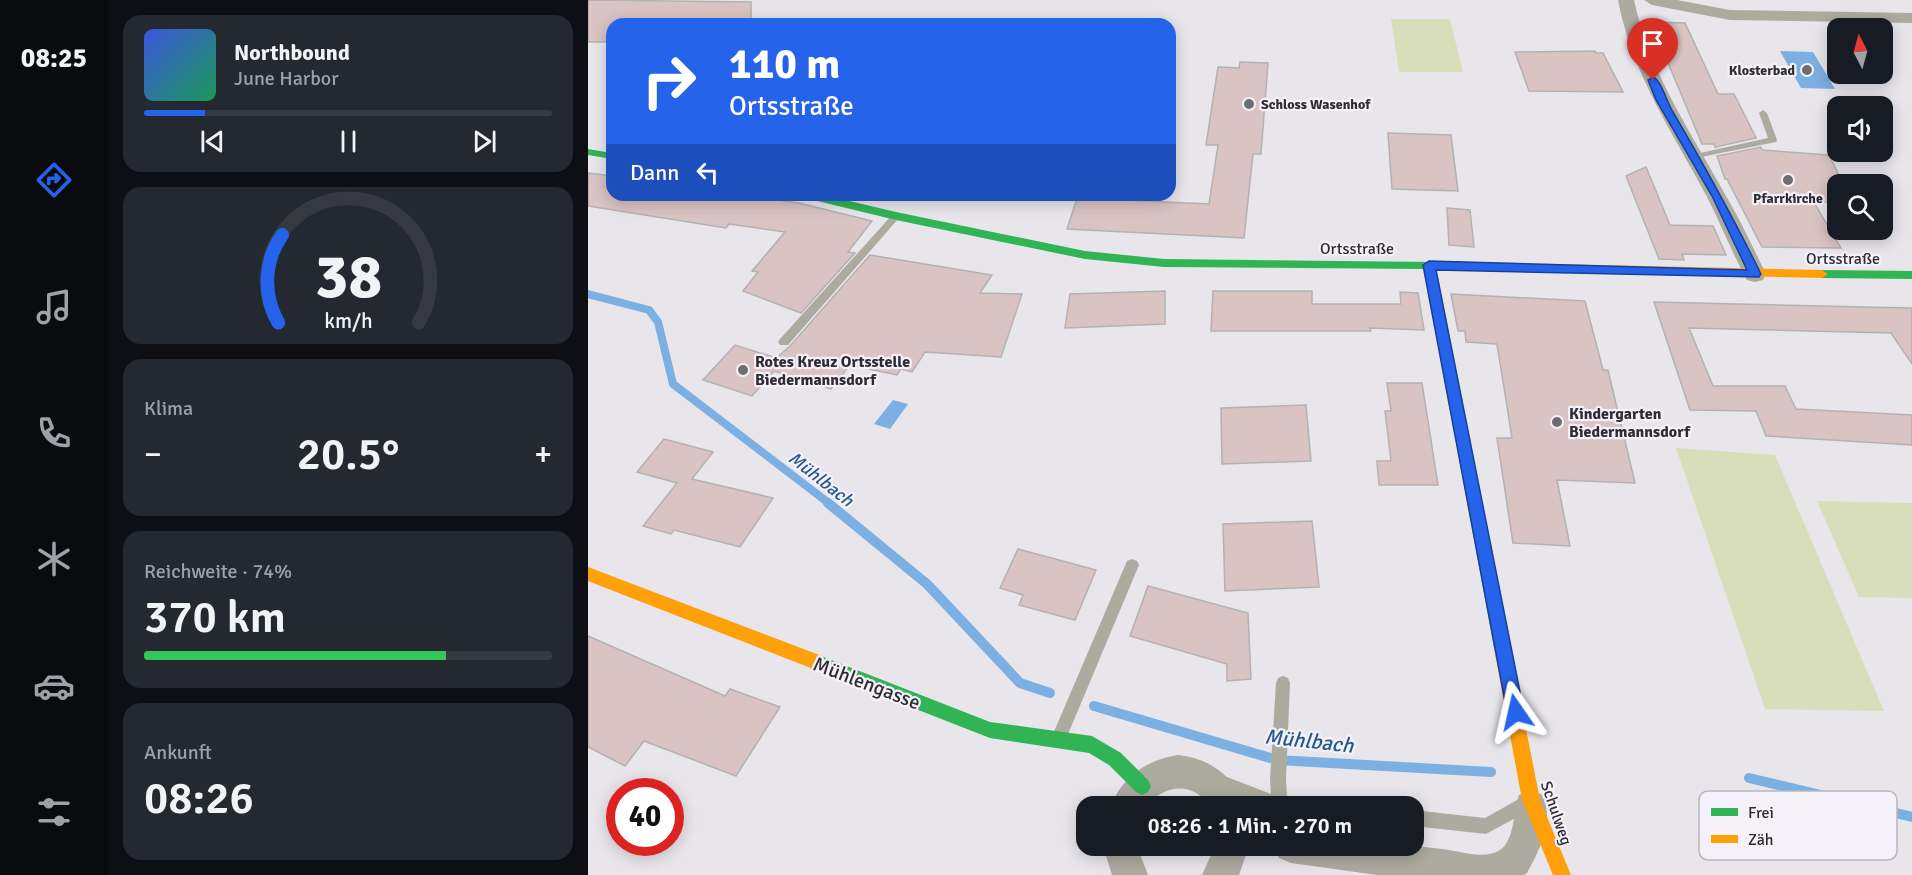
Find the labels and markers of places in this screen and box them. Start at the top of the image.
pin [1627,18,1678,80]
place label: Klosterbad [1729,62,1795,79]
marker: Klosterbad [1800,63,1814,77]
place label: Schloss Wasenhof [1261,96,1371,113]
marker: Schloss Wasenhof [1242,97,1256,111]
marker: Pfarrkirche [1781,173,1795,187]
place label: Pfarrkirche [1753,190,1823,207]
place label: Rotes Kreuz Ortsstelle Biedermannsdorf [755,352,910,390]
marker: Rotes Kreuz Ortsstelle Biedermannsdorf [736,363,750,377]
place label: Kindergarten Biedermannsdorf [1569,404,1691,442]
marker: Kindergarten Biedermannsdorf [1550,415,1564,429]

